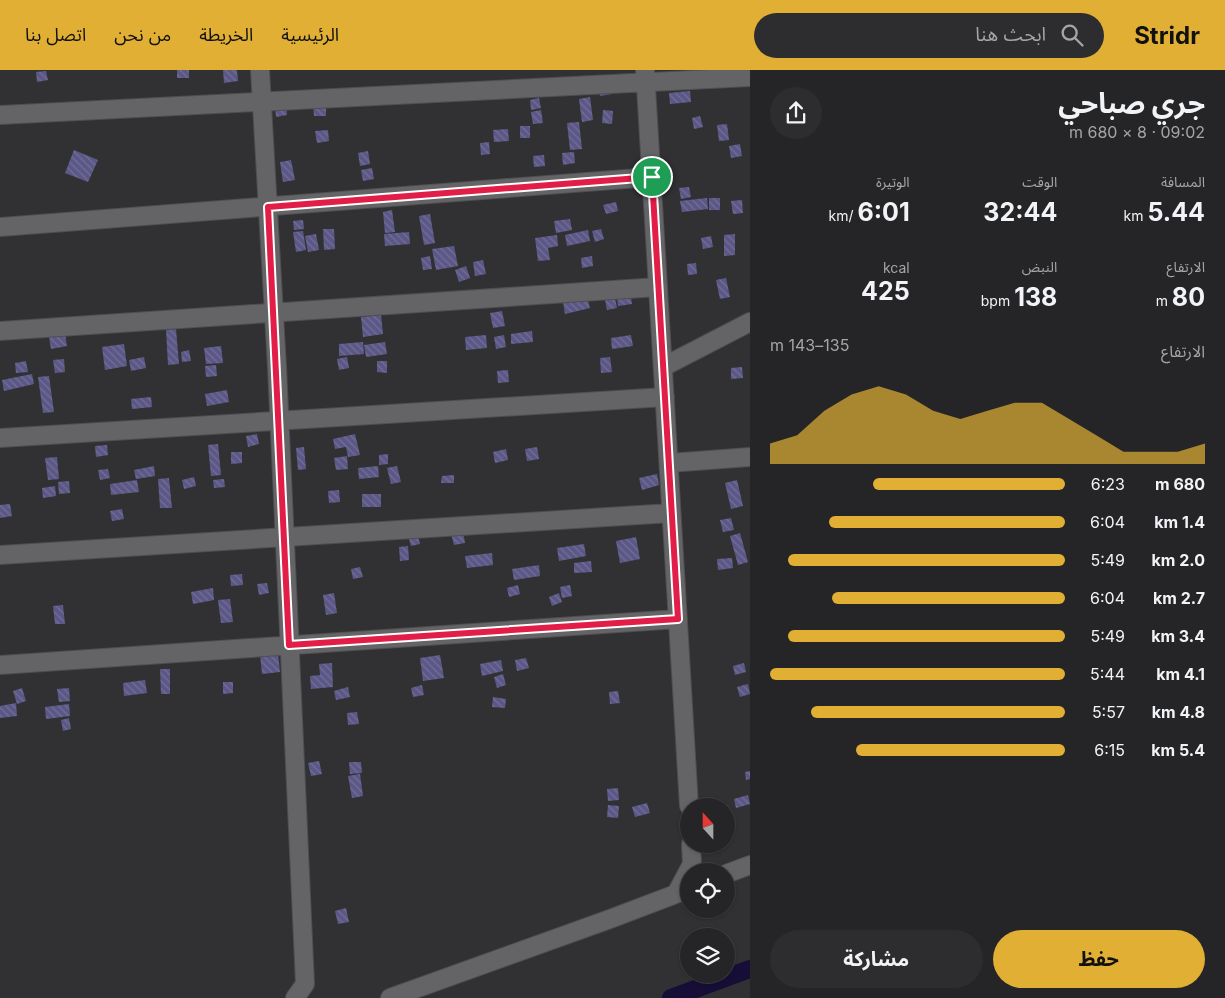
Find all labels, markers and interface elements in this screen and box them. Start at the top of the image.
search box [754,13,1104,58]
icon: search [1058,21,1086,49]
text: Stridr [1134,21,1200,50]
text: ابحث هنا [975,23,1046,46]
text: اتصل بنا [25,24,86,45]
text: من نحن [114,24,171,45]
text: الخريطة [199,24,253,45]
text: الرئيسية [281,24,339,45]
text: جري صباحي [1058,86,1205,120]
button: share [770,87,822,139]
text: 09:02 · 8 × 680 m [1069,122,1205,142]
pin [631,156,673,198]
icon: arrive [638,163,666,191]
text: الوتيرة [876,173,910,190]
text: الوقت [1022,173,1057,190]
text: المسافة [1161,173,1205,190]
text: 6:01 [857,197,910,227]
text: 32:44 [983,197,1057,227]
text: 5.44 [1147,197,1205,227]
text: /km [829,207,857,224]
text: km [1124,207,1147,224]
text: النبض [1022,258,1057,275]
text: الارتفاع [1167,258,1205,275]
text: kcal [883,259,910,276]
text: 425 [861,276,910,306]
text: 138 [1014,282,1057,312]
text: 80 [1172,282,1205,312]
text: bpm [981,292,1014,309]
text: m [1156,292,1172,309]
text: 135–143 m [770,335,849,355]
text: الارتفاع [1161,341,1205,361]
text: 6:23 [1091,474,1125,494]
text: 680 m [1155,474,1205,494]
text: 6:04 [1090,512,1125,532]
text: 1.4 km [1154,512,1205,532]
text: 5:49 [1090,550,1125,570]
text: 2.0 km [1152,550,1205,570]
text: 6:04 [1090,588,1125,608]
text: 2.7 km [1153,588,1205,608]
text: 5:49 [1090,626,1125,646]
text: 3.4 km [1151,626,1205,646]
text: 5:44 [1090,664,1125,684]
text: 4.1 km [1156,664,1205,684]
text: 5:57 [1092,702,1125,722]
text: 4.8 km [1152,702,1205,722]
text: 6:15 [1094,740,1125,760]
text: 5.4 km [1151,740,1205,760]
north arrow [680,798,735,852]
map controls [680,798,735,983]
button: locate [680,863,735,918]
button: layers [680,928,735,983]
button: مشاركة [770,930,983,988]
button: حفظ [993,930,1205,988]

